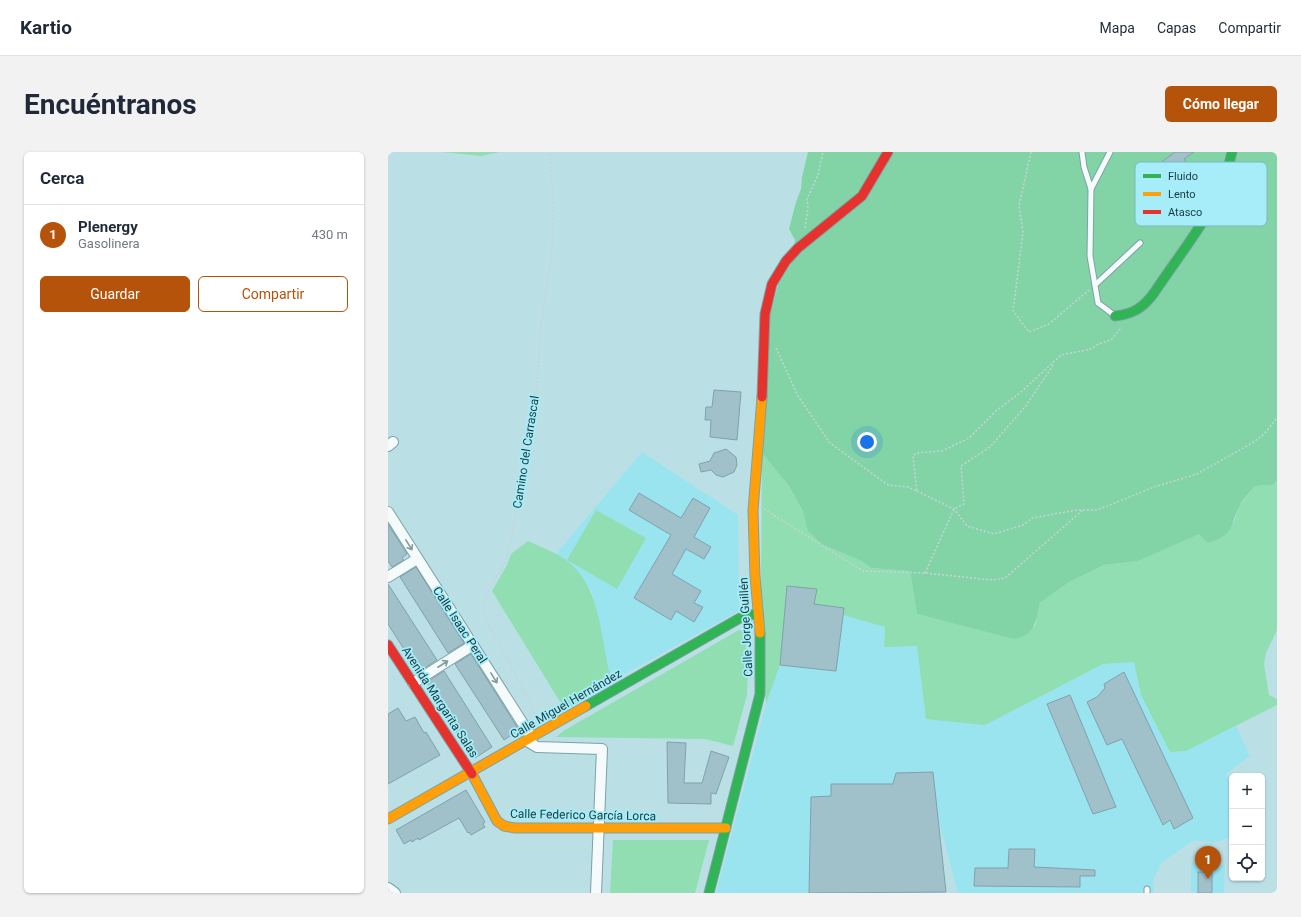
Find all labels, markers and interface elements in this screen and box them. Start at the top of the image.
text: Kartio [20,16,72,39]
text: Mapa [1100,20,1135,36]
text: Capas [1157,20,1196,36]
text: Compartir [1218,20,1281,36]
button: Cómo llegar [1165,86,1277,122]
text: Encuéntranos [24,88,197,121]
legend [1135,162,1267,226]
text: Cerca [40,168,84,188]
text: Fluido [1168,170,1198,183]
text: Lento [1168,188,1196,201]
text: Atasco [1168,206,1202,219]
text: Plenergy [78,218,138,236]
text: 1 [49,227,57,242]
text: 430 m [311,227,348,242]
text: Gasolinera [78,236,140,251]
button: Guardar [40,276,190,312]
button: Compartir [198,276,348,312]
street label: Camino del Carrascal [510,395,542,509]
your location [857,432,877,452]
one-way arrow [405,539,413,550]
street label: Calle Jorge Guillén [736,577,756,677]
street label: Calle Isaac Peral [430,584,490,666]
street label: Avenida Margarita Salas [399,644,481,760]
one-way arrow [437,660,448,668]
street label: Calle Miguel Hernández [508,666,624,742]
one-way arrow [490,672,498,683]
map controls [1229,773,1265,881]
button: + [1229,773,1265,809]
street label: Calle Federico García Lorca [510,807,656,823]
button: − [1229,809,1265,845]
button: locate [1229,845,1265,881]
pin: 1 [1195,846,1221,879]

